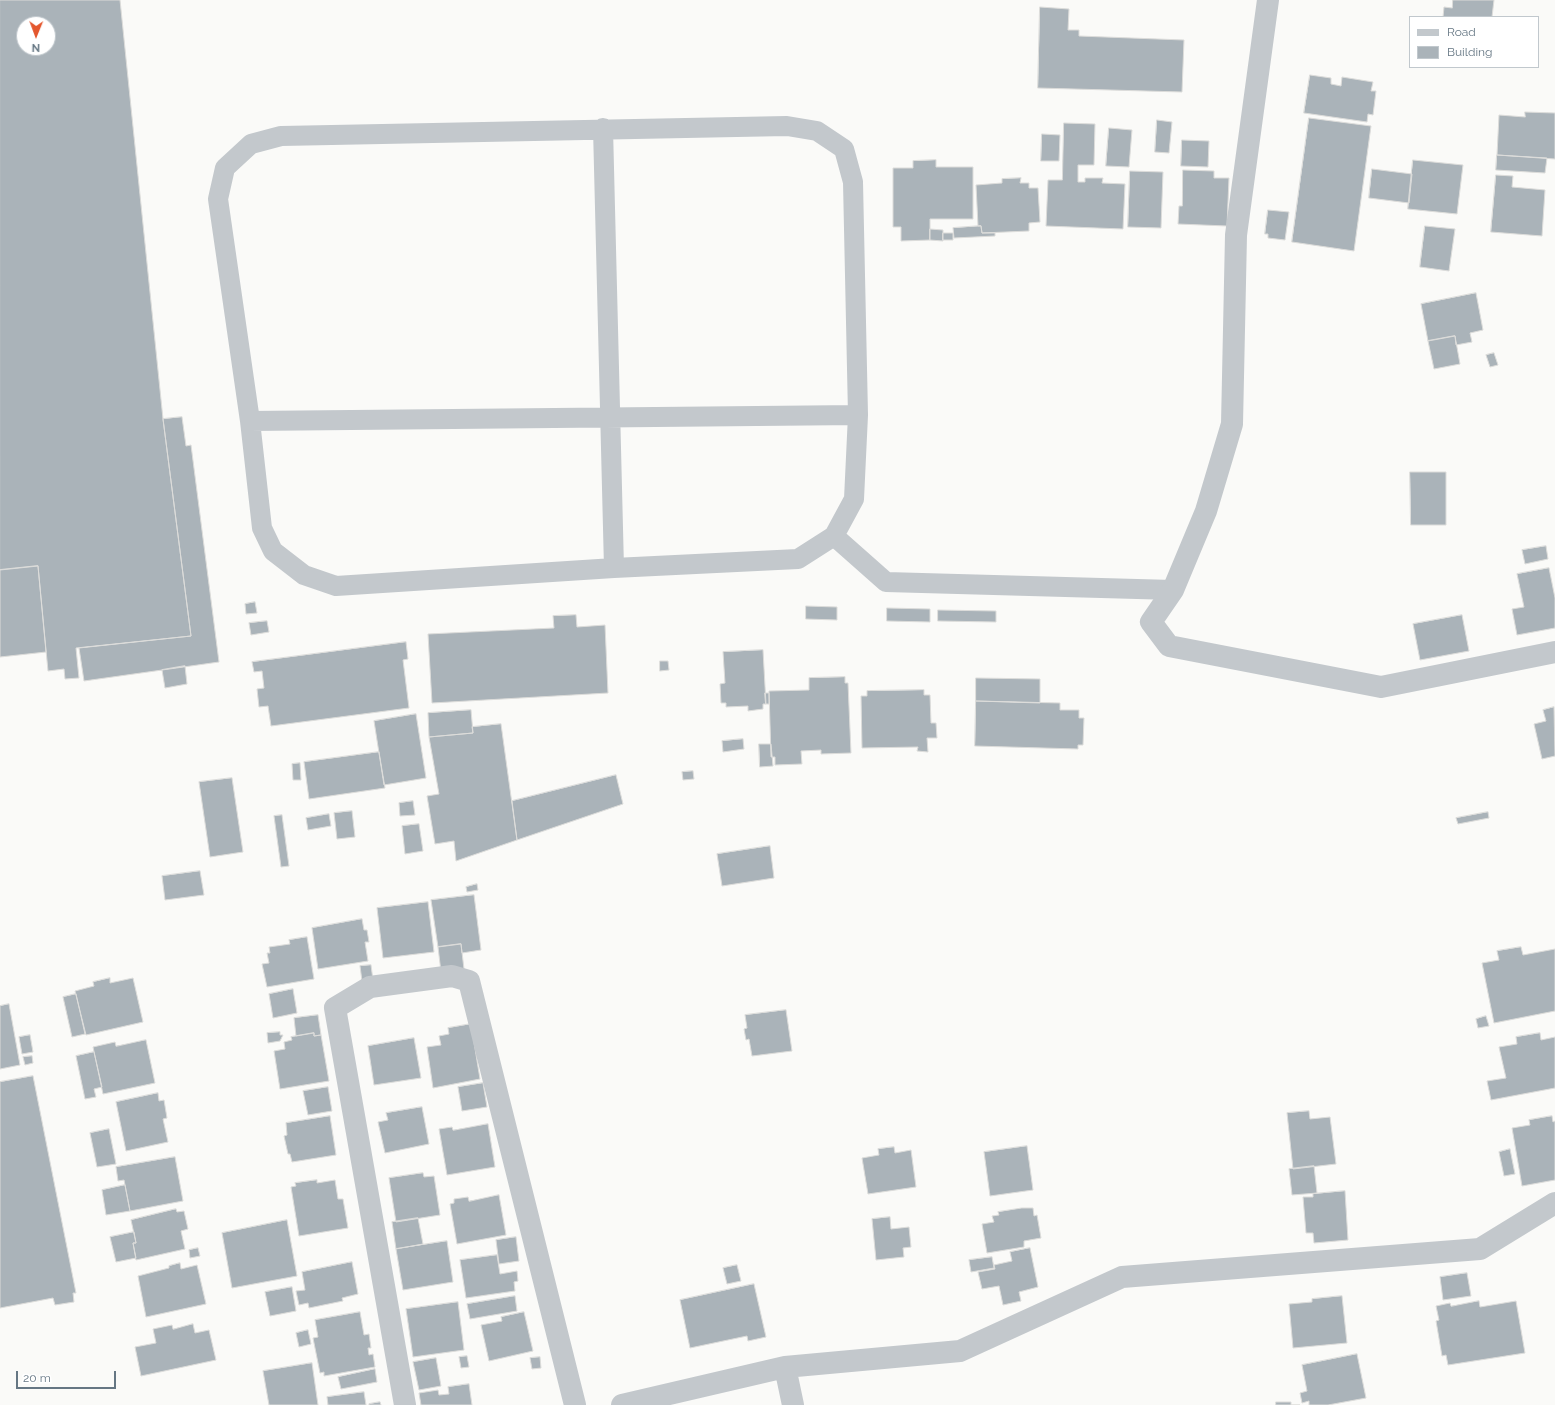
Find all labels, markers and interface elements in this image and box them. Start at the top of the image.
north arrow [16,16,56,56]
legend [1409,16,1539,68]
text: Road [1447,25,1476,39]
text: N [31,41,40,54]
text: Building [1447,45,1493,59]
scale bar [18,1363,118,1389]
text: 20 m [23,1371,51,1385]

